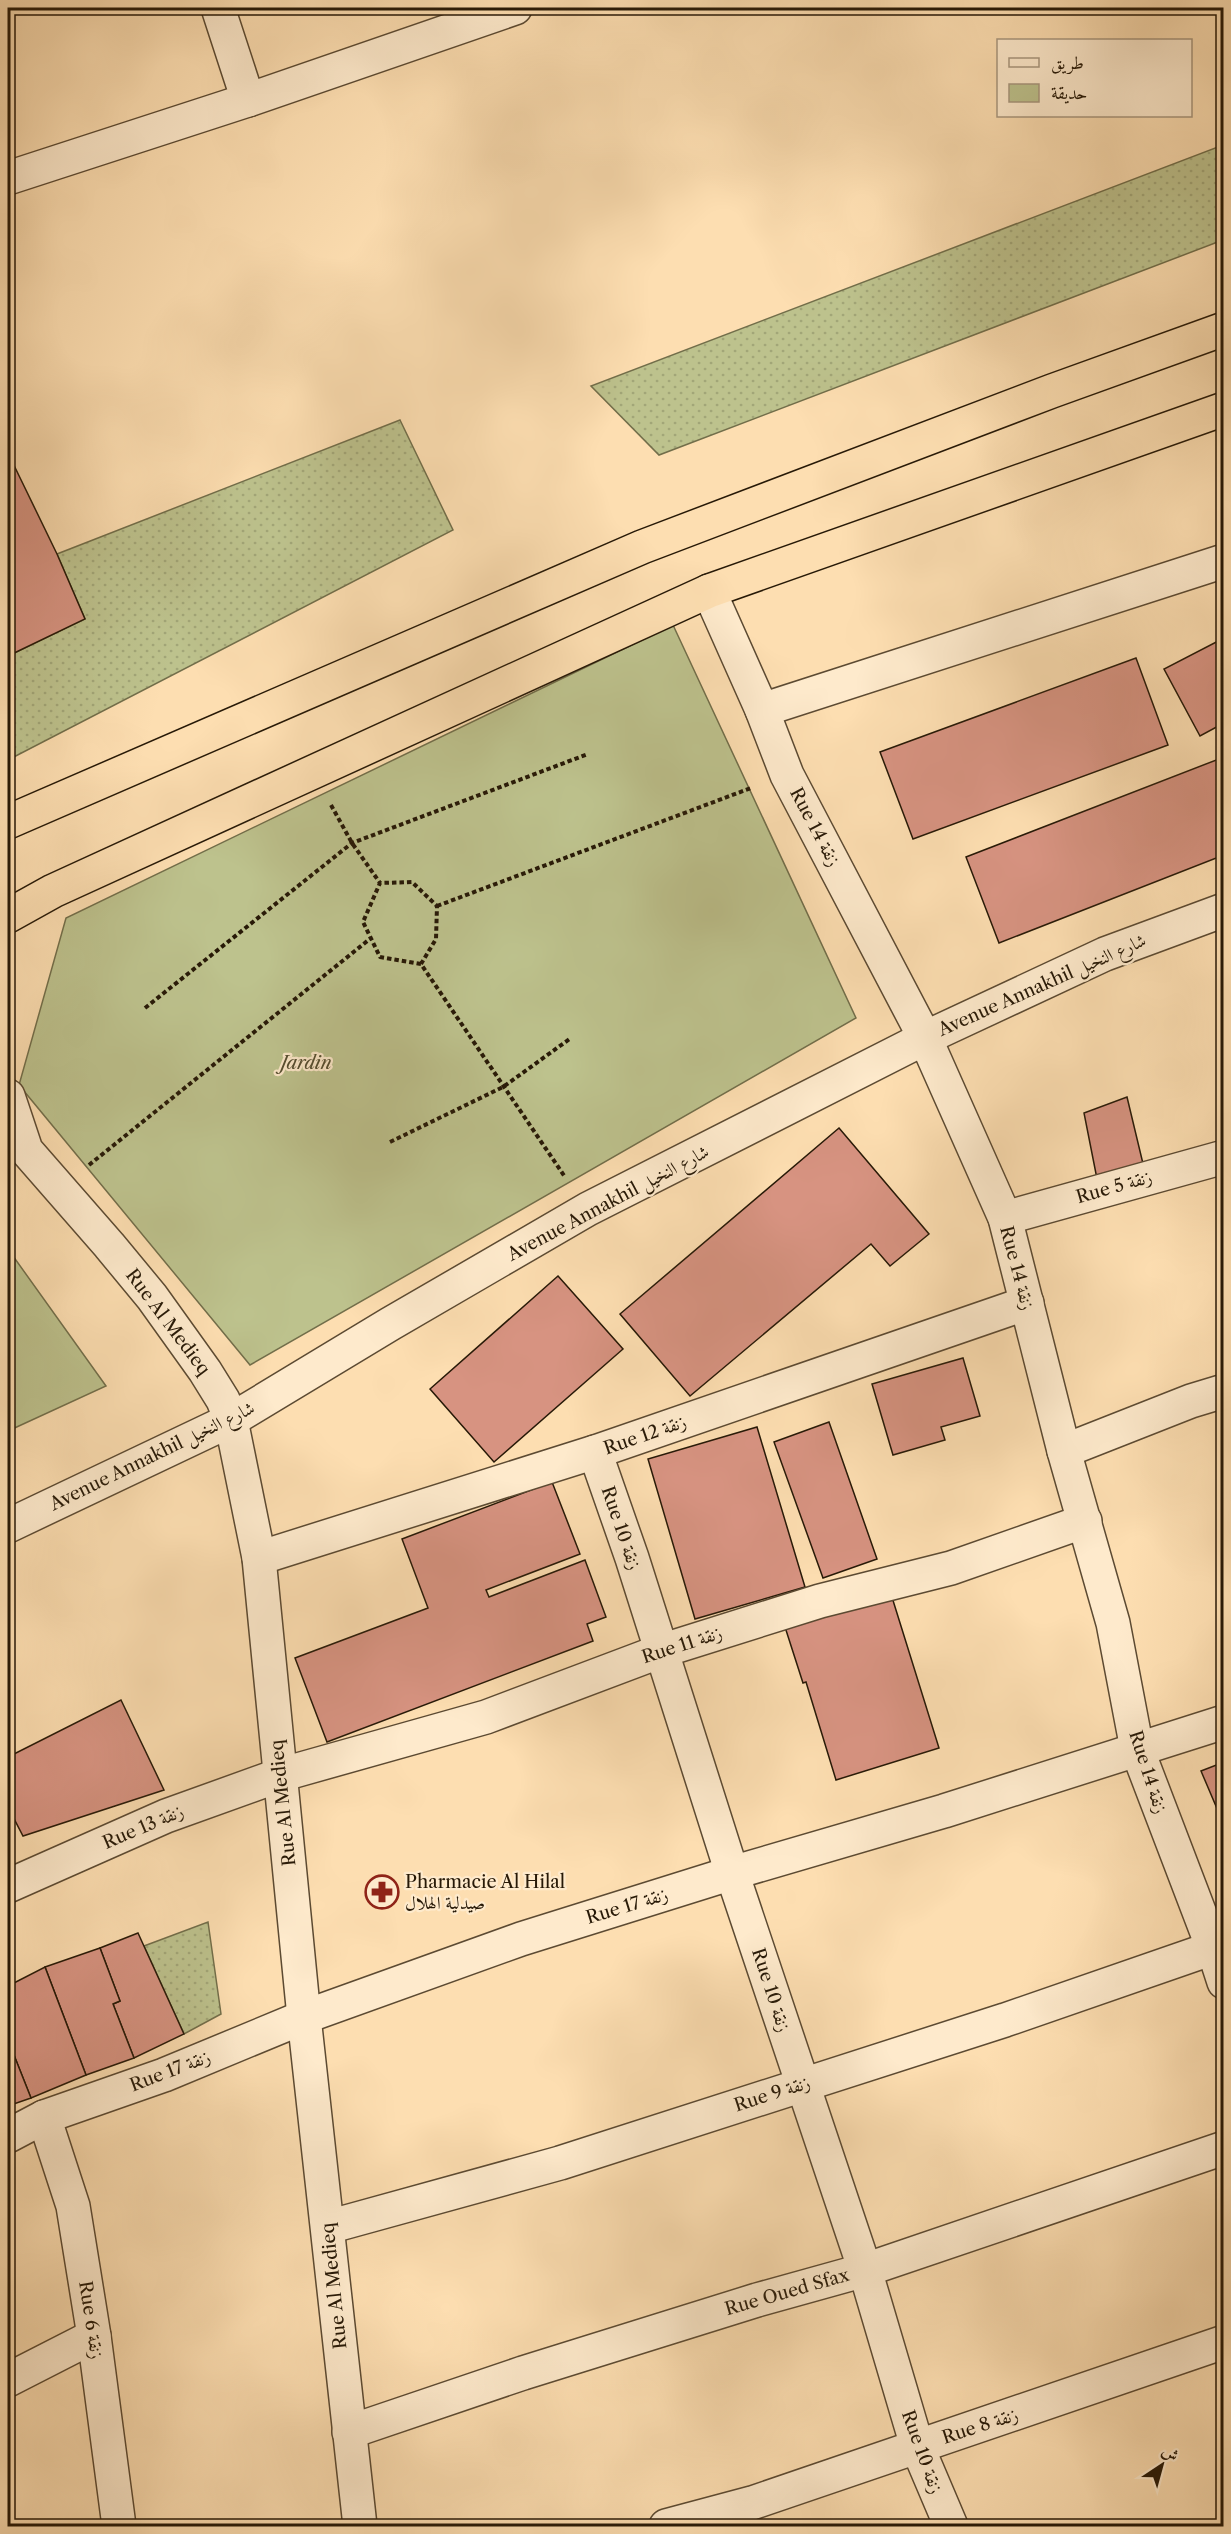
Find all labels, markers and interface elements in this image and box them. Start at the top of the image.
legend [997,39,1192,117]
text: طريق [1051,52,1084,75]
text: حديقة [1051,82,1087,104]
street label: Rue 14 زنقة [785,784,845,870]
street label: Avenue Annakhil شارع النخيل [934,929,1151,1045]
park label: Jardin [275,1052,332,1074]
street label: Avenue Annakhil شارع النخيل [503,1140,714,1270]
street label: Rue 5 زنقة [1074,1166,1154,1208]
street label: Rue 14 زنقة [995,1224,1039,1312]
street label: Rue Al Medieq [121,1265,215,1379]
street label: Avenue Annakhil شارع النخيل [45,1397,260,1519]
street label: Rue 12 زنقة [601,1411,689,1459]
street label: Rue 10 زنقة [596,1483,646,1573]
street label: Rue 11 زنقة [639,1622,725,1668]
street label: Rue 14 زنقة [1124,1728,1172,1816]
street label: Rue Al Medieq [265,1739,301,1867]
street label: Rue 13 زنقة [99,1800,187,1854]
place label: Pharmacie Al Hilal صيدلية الهلال [405,1871,565,1914]
pharmacy icon: Pharmacie Al Hilal صيدلية الهلال [364,1874,400,1910]
street label: Rue 17 زنقة [583,1883,671,1929]
street label: Rue 10 زنقة [747,1945,795,2035]
street label: Rue 17 زنقة [127,2046,213,2096]
street label: Rue 9 زنقة [731,2071,813,2117]
street label: Rue Al Medieq [316,2222,352,2350]
street label: Rue Oued Sfax [722,2264,852,2320]
street label: Rue 6 زنقة [74,2279,108,2361]
street label: Rue 8 زنقة [939,2403,1021,2449]
street label: Rue 10 زنقة [897,2407,947,2497]
north arrow [1132,2435,1192,2495]
text: ش [1159,2440,1183,2466]

